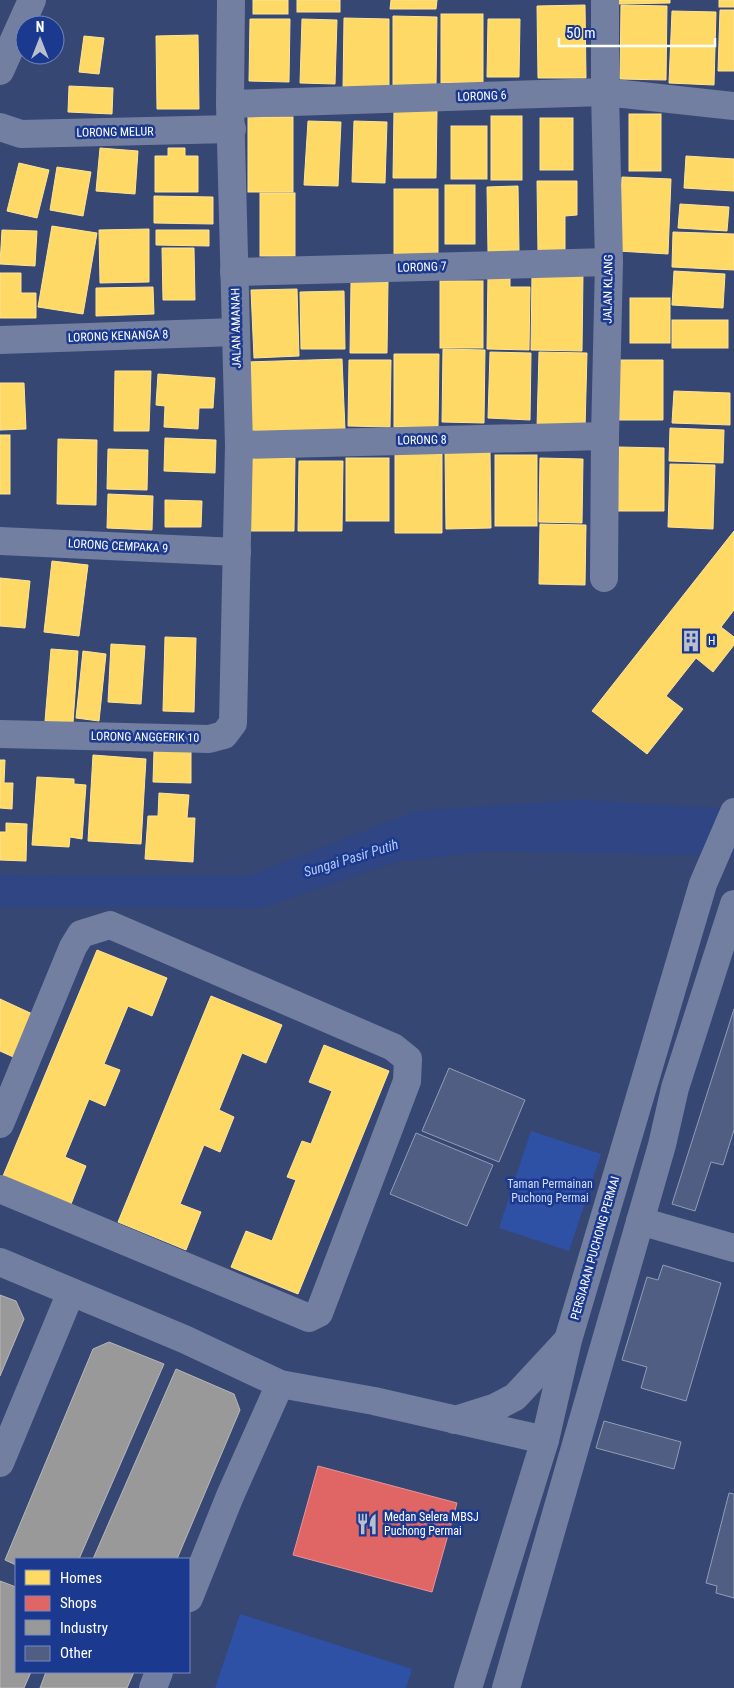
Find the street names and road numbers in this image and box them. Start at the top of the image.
street label: LORONG 6 [457,88,507,104]
street label: LORONG MELUR [76,124,154,140]
street label: JALAN KLANG [600,254,616,324]
street label: LORONG 7 [397,259,447,275]
street label: JALAN AMANAH [228,288,244,368]
street label: LORONG KENANGA 8 [68,327,169,345]
street label: LORONG 8 [397,433,447,447]
street label: LORONG CEMPAKA 9 [68,536,168,556]
street label: LORONG ANGGERIK 10 [91,729,199,745]
street label: PERSIARAN PUCHONG PERMAI [568,1174,622,1322]

